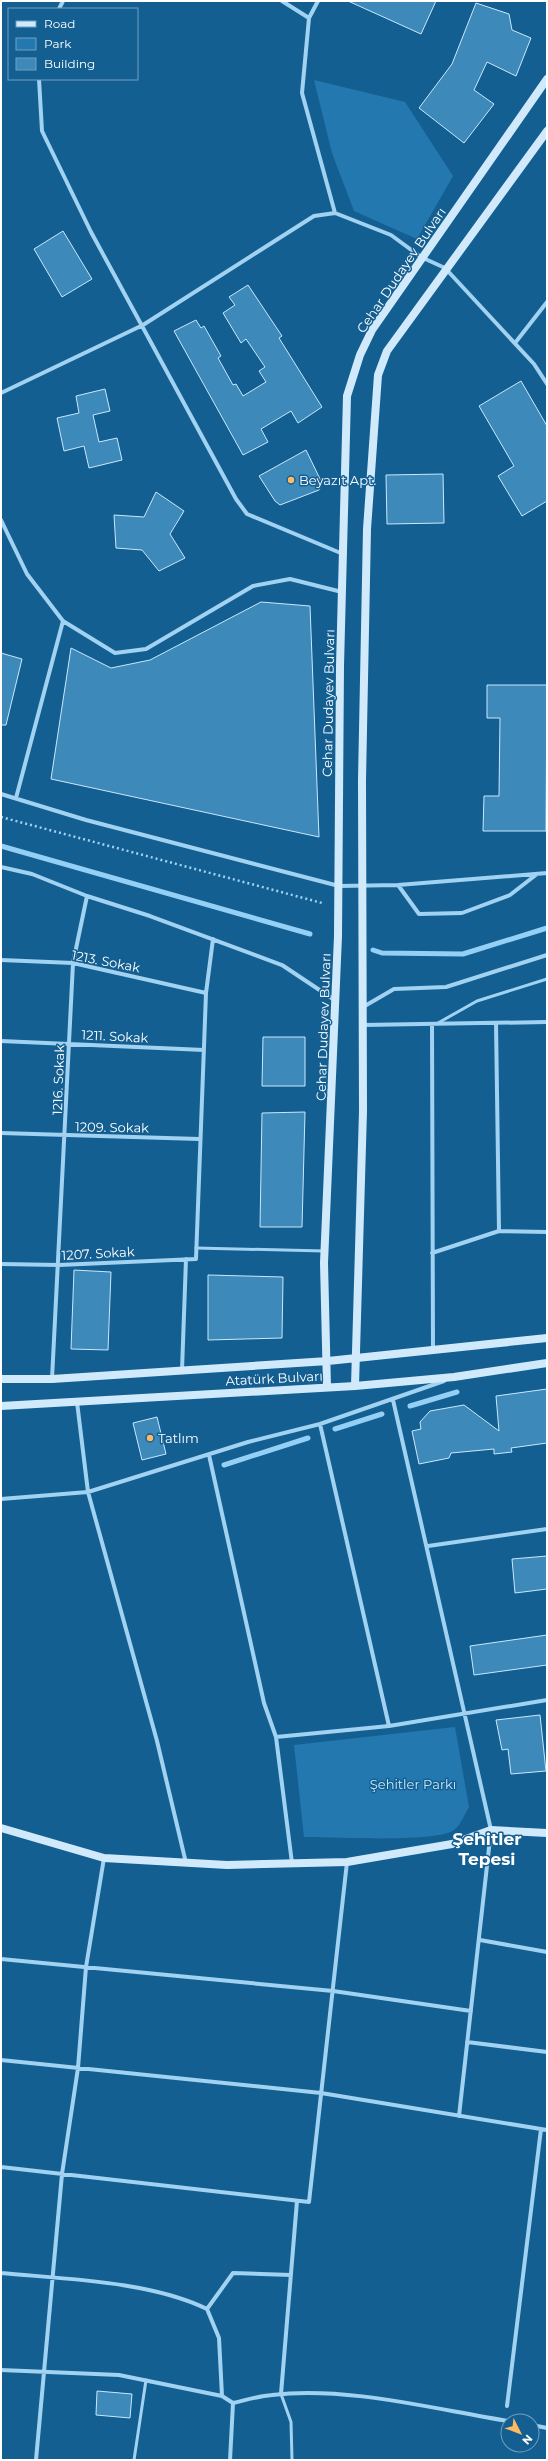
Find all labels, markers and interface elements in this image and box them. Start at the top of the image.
legend [8,8,138,80]
text: Road [44,16,75,31]
text: Park [44,36,72,51]
text: Building [44,56,95,71]
street label: Cehar Dudayev Bulvarı [353,204,449,336]
place label: Beyazıt Apt. [299,472,376,488]
marker: Beyazıt Apt. [286,475,296,485]
street label: Cehar Dudayev Bulvarı [319,629,337,777]
street label: 1213. Sokak [70,947,142,976]
street label: Cehar Dudayev Bulvarı [312,953,334,1101]
street label: 1211. Sokak [81,1026,149,1046]
street label: 1216. Sokak [49,1044,67,1115]
street label: 1209. Sokak [75,1118,149,1136]
street label: 1207. Sokak [61,1243,135,1263]
street label: Atatürk Bulvarı [225,1367,323,1389]
place label: Tatlım [158,1430,199,1446]
marker: Tatlım [145,1433,155,1443]
park label: Şehitler Parkı [370,1776,456,1792]
district label: Şehitler Tepesi [452,1829,522,1869]
north arrow [500,2413,540,2453]
text: N [519,2432,536,2448]

